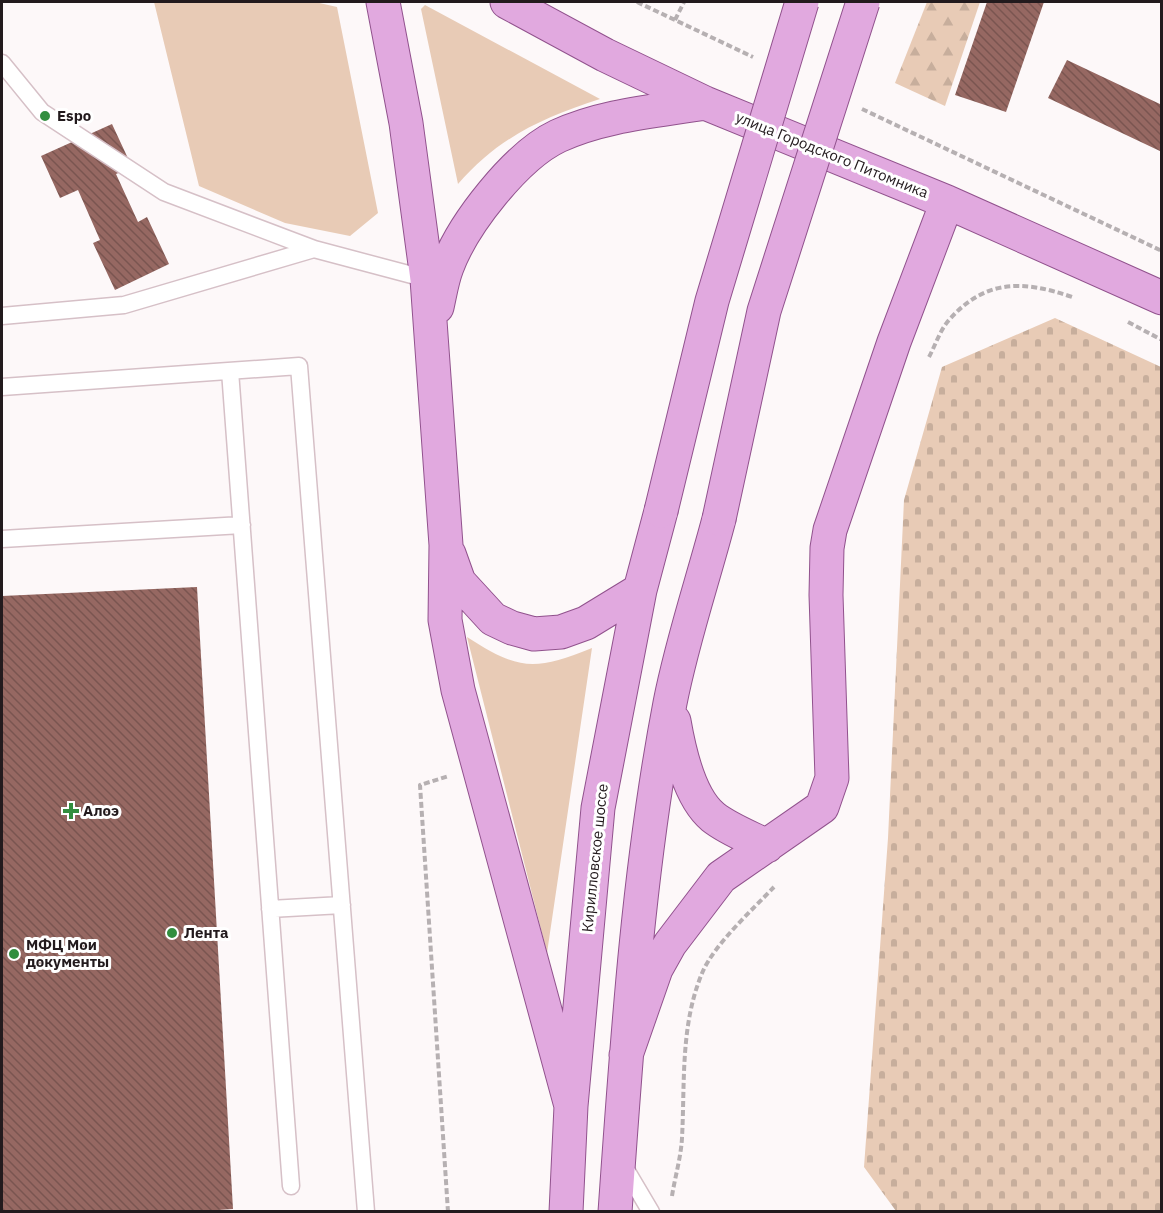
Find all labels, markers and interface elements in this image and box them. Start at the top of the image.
place label: Espo [57,106,91,125]
street label: улица Городского Питомника [733,107,931,202]
marker: Espo [38,109,52,123]
street label: Кирилловское шоссе [577,783,612,933]
place label: Алоэ [83,801,119,820]
marker: Алоэ [64,804,78,818]
place label: Лента [184,923,229,942]
marker: Лента [165,926,179,940]
place label: МФЦ Мои документы [26,935,109,971]
marker: МФЦ Мои документы [7,947,21,961]

